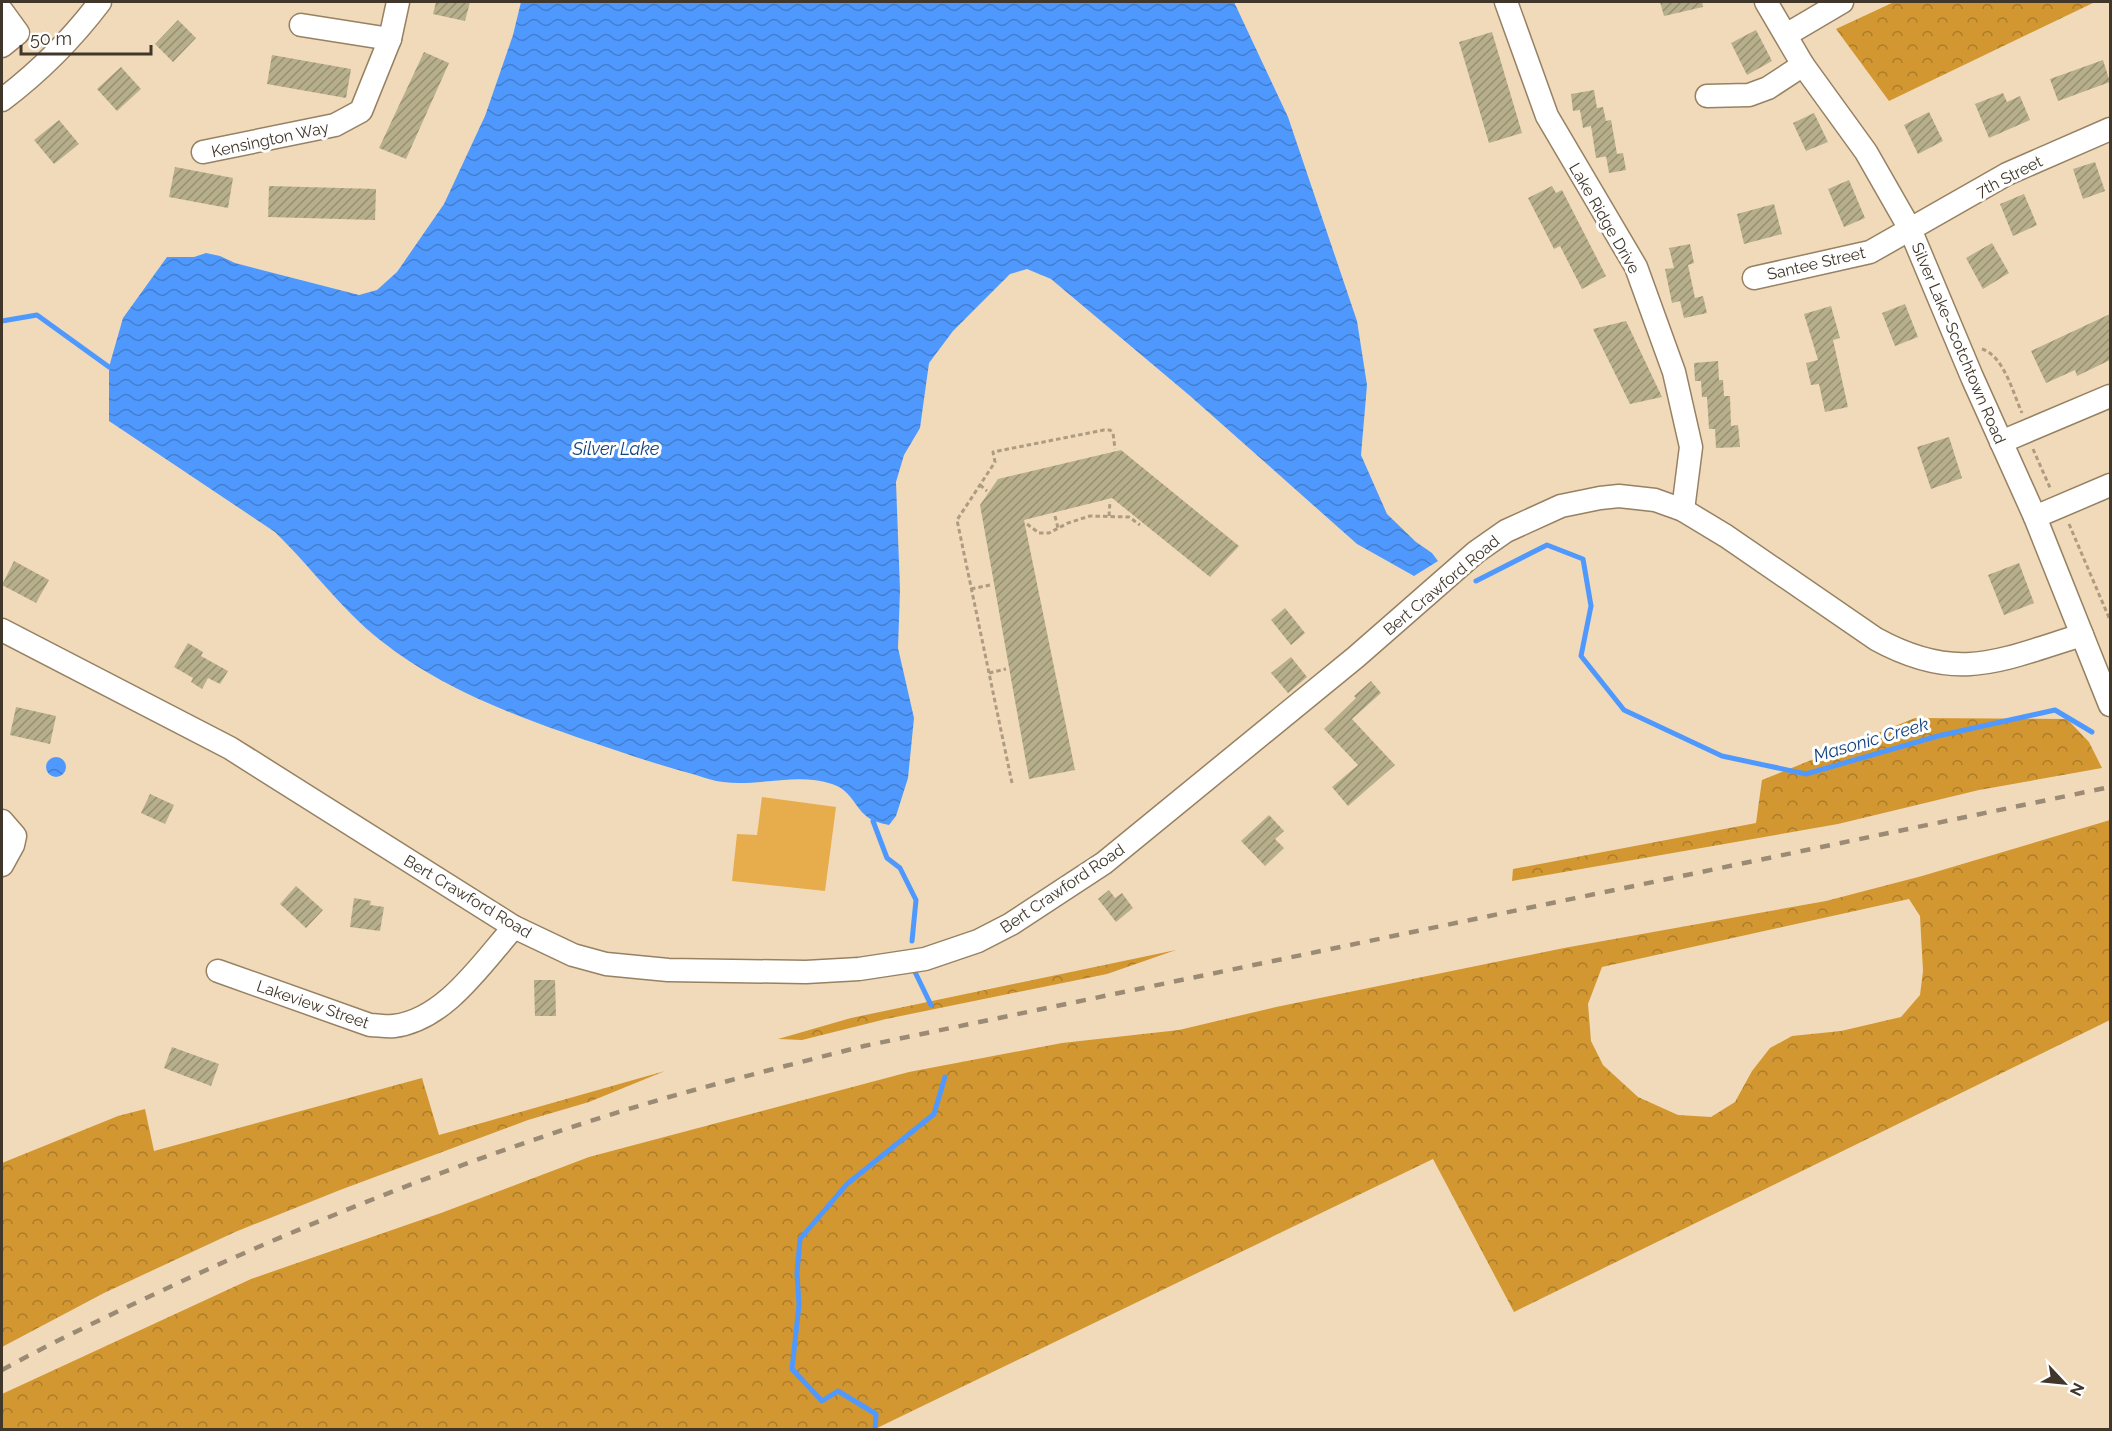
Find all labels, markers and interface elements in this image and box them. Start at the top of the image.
scale bar [21,18,152,56]
text: 50 m [30,28,72,49]
street label: Kensington Way [210,118,331,161]
street label: 7th Street [1973,151,2046,201]
street label: Lake Ridge Drive [1565,159,1644,277]
street label: Silver Lake-Scotchtown Road [1907,240,2010,447]
street label: Santee Street [1765,243,1868,284]
water label: Silver Lake [572,438,660,459]
street label: Bert Crawford Road [1379,531,1503,639]
water label: Masonic Creek [1811,713,1931,766]
street label: Bert Crawford Road [997,840,1128,937]
street label: Bert Crawford Road [400,851,535,942]
street label: Lakeview Street [254,976,372,1033]
north arrow [2034,1353,2094,1413]
text: N [2066,1380,2088,1399]

